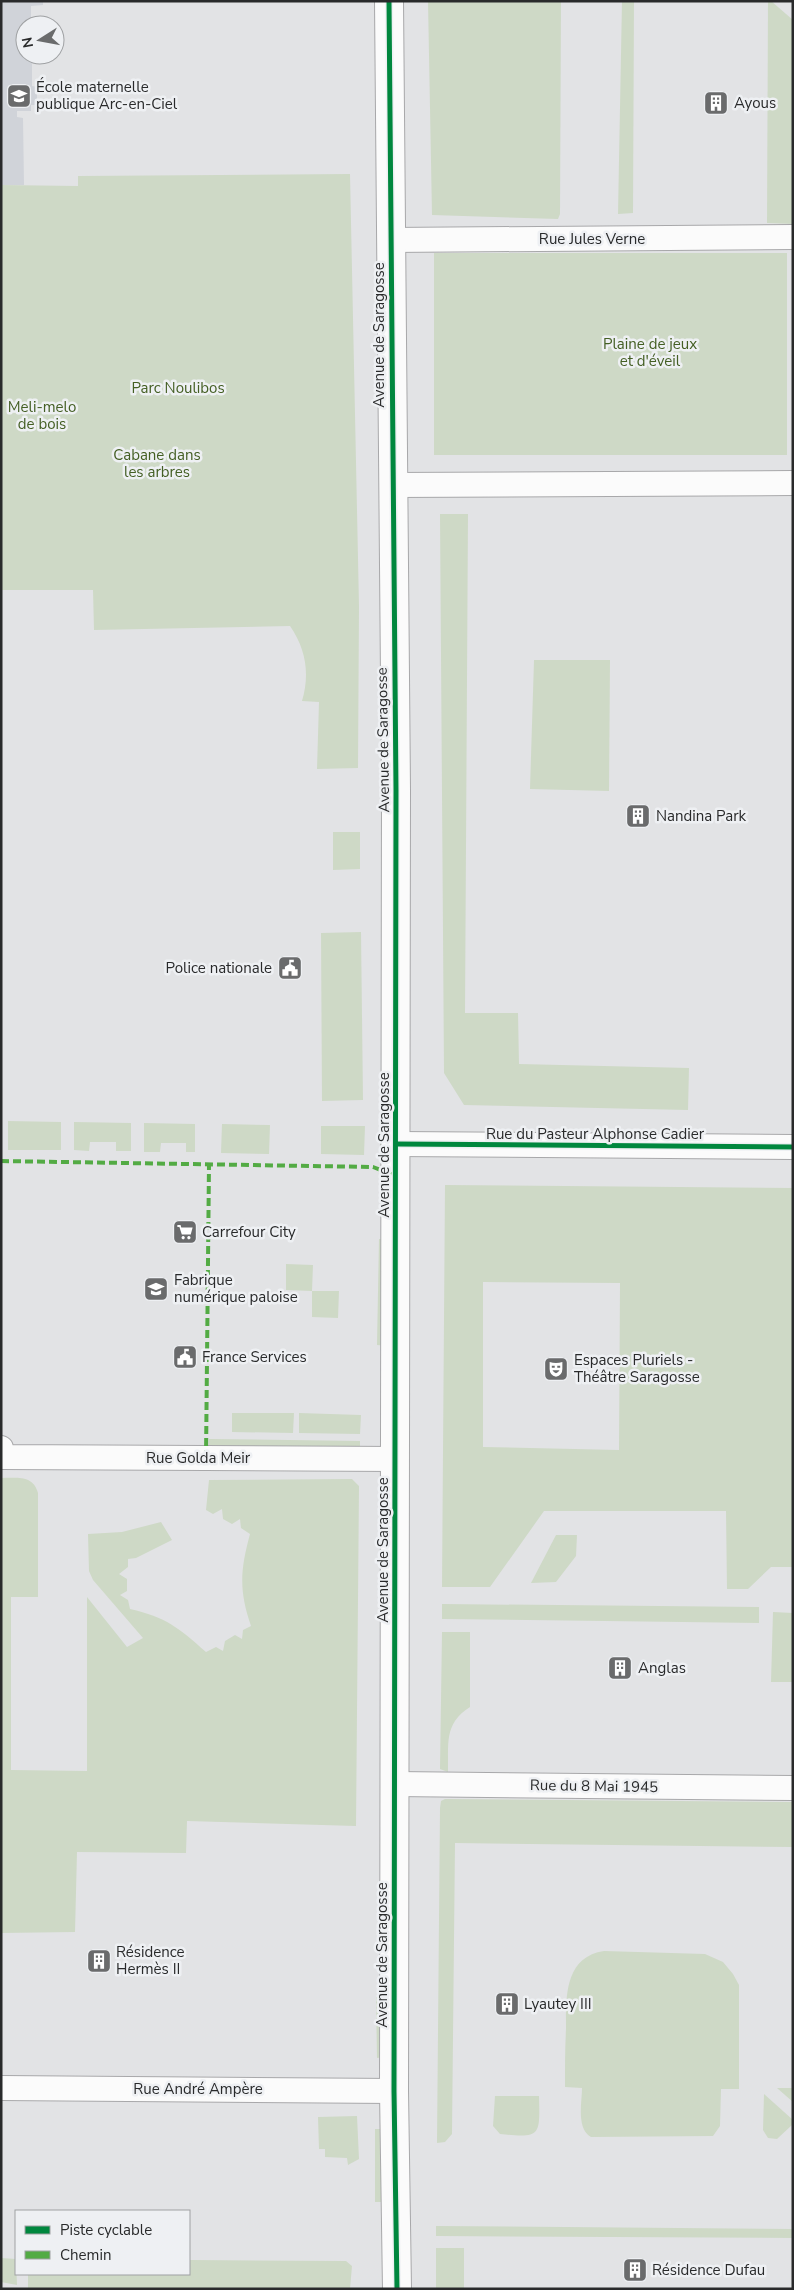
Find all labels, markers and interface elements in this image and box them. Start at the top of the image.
north arrow [15,15,65,65]
text: N [17,35,38,49]
place label: École maternelle publique Arc-en-Ciel [36,77,178,114]
school or university icon: École maternelle publique Arc-en-Ciel [6,83,32,109]
building icon: Ayous [703,90,729,116]
place label: Ayous [734,93,776,113]
street label: Rue Jules Verne [539,229,645,249]
street label: Avenue de Saragosse [369,262,389,408]
park label: Plaine de jeux et d'éveil [603,334,697,371]
park label: Parc Noulibos [131,378,225,398]
park label: Meli-melo de bois [8,397,76,434]
park label: Cabane dans les arbres [113,445,201,482]
street label: Avenue de Saragosse [372,667,394,813]
building icon: Nandina Park [625,803,651,829]
place label: Nandina Park [656,806,747,826]
public building icon: Police nationale [277,955,303,981]
place label: Police nationale [166,958,272,978]
street label: Avenue de Saragosse [374,1072,394,1218]
street label: Rue du Pasteur Alphonse Cadier [486,1124,705,1144]
supermarket icon: Carrefour City [172,1219,198,1245]
place label: Carrefour City [202,1222,296,1242]
place label: Fabrique numérique paloise [174,1270,298,1307]
school or university icon: Fabrique numérique paloise [143,1276,169,1302]
public building icon: France Services [172,1344,198,1370]
place label: France Services [202,1347,307,1367]
place label: Espaces Pluriels - Théâtre Saragosse [574,1350,700,1387]
theatre icon: Espaces Pluriels - Théâtre Saragosse [543,1356,569,1382]
street label: Rue Golda Meir [146,1448,251,1468]
street label: Avenue de Saragosse [373,1477,393,1623]
building icon: Anglas [607,1655,633,1681]
place label: Anglas [638,1658,686,1678]
street label: Rue du 8 Mai 1945 [530,1775,658,1797]
street label: Avenue de Saragosse [372,1882,392,2028]
place label: Résidence Hermès II [116,1942,185,1979]
building icon: Résidence Hermès II [86,1948,112,1974]
building icon: Lyautey III [494,1991,520,2017]
place label: Lyautey III [524,1994,592,2014]
street label: Rue André Ampère [133,2079,263,2099]
legend [15,2210,190,2275]
text: Piste cyclable [60,2220,152,2240]
text: Chemin [60,2245,111,2265]
building icon: Résidence Dufau [622,2257,648,2283]
place label: Résidence Dufau [652,2260,765,2280]

